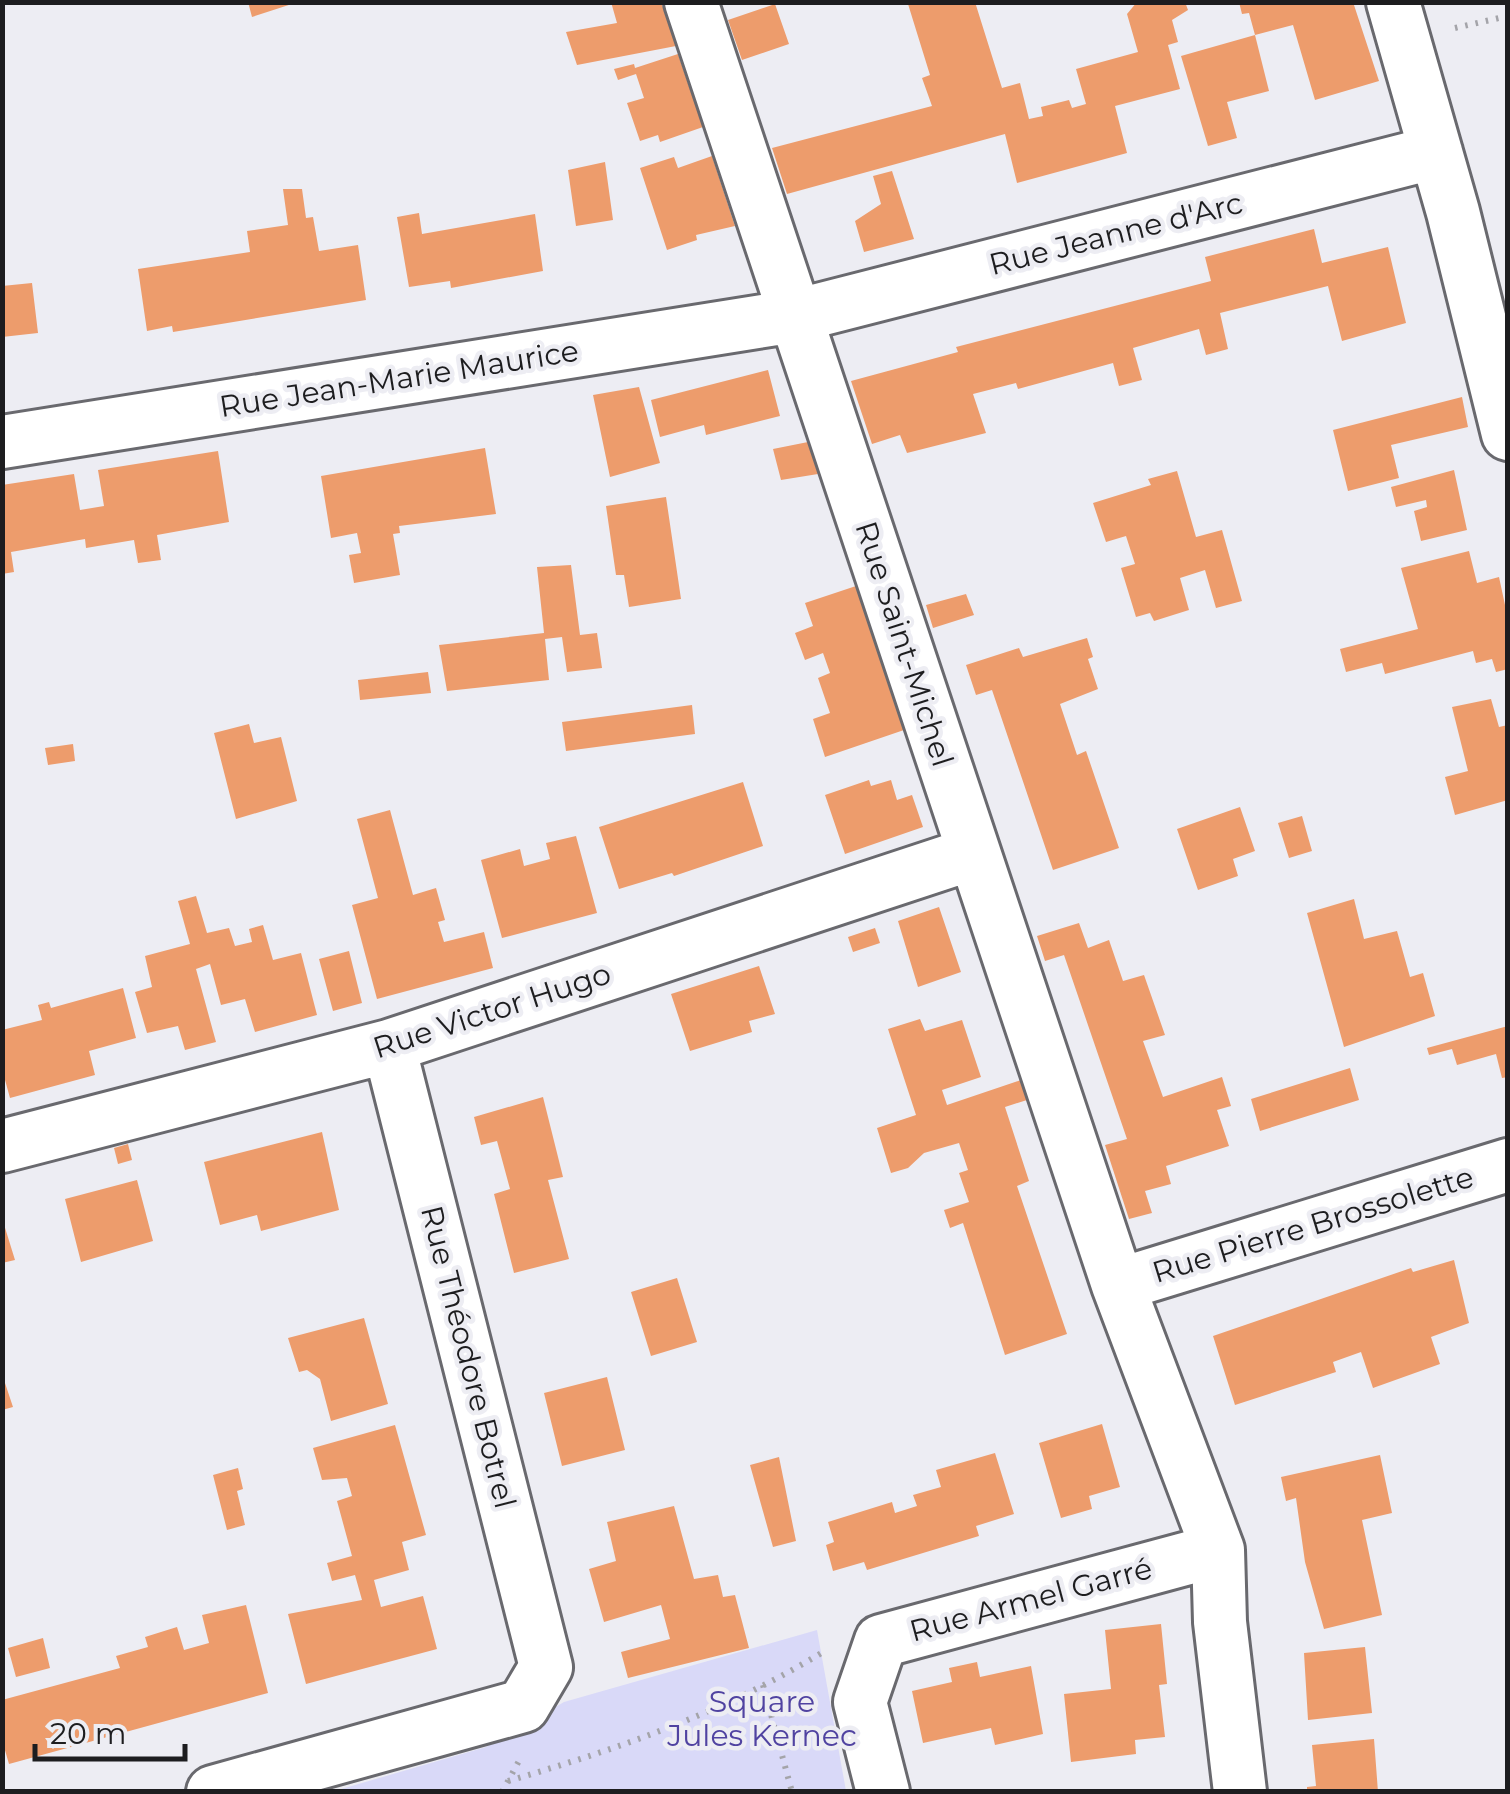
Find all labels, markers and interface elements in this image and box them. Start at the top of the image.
street label: Rue Jeanne d'Arc [985,184,1246,283]
street label: Rue Jean-Marie Maurice [217,332,581,425]
street label: Rue Saint-Michel [847,517,962,771]
street label: Rue Victor Hugo [368,955,615,1066]
street label: Rue Pierre Brossolette [1148,1158,1478,1291]
street label: Rue Théodore Botrel [413,1202,524,1512]
street label: Rue Armel Garré [906,1549,1156,1650]
park label: Square Jules Kernec [666,1683,857,1754]
scale bar [35,1699,185,1761]
text: 20 m [50,1715,127,1752]

